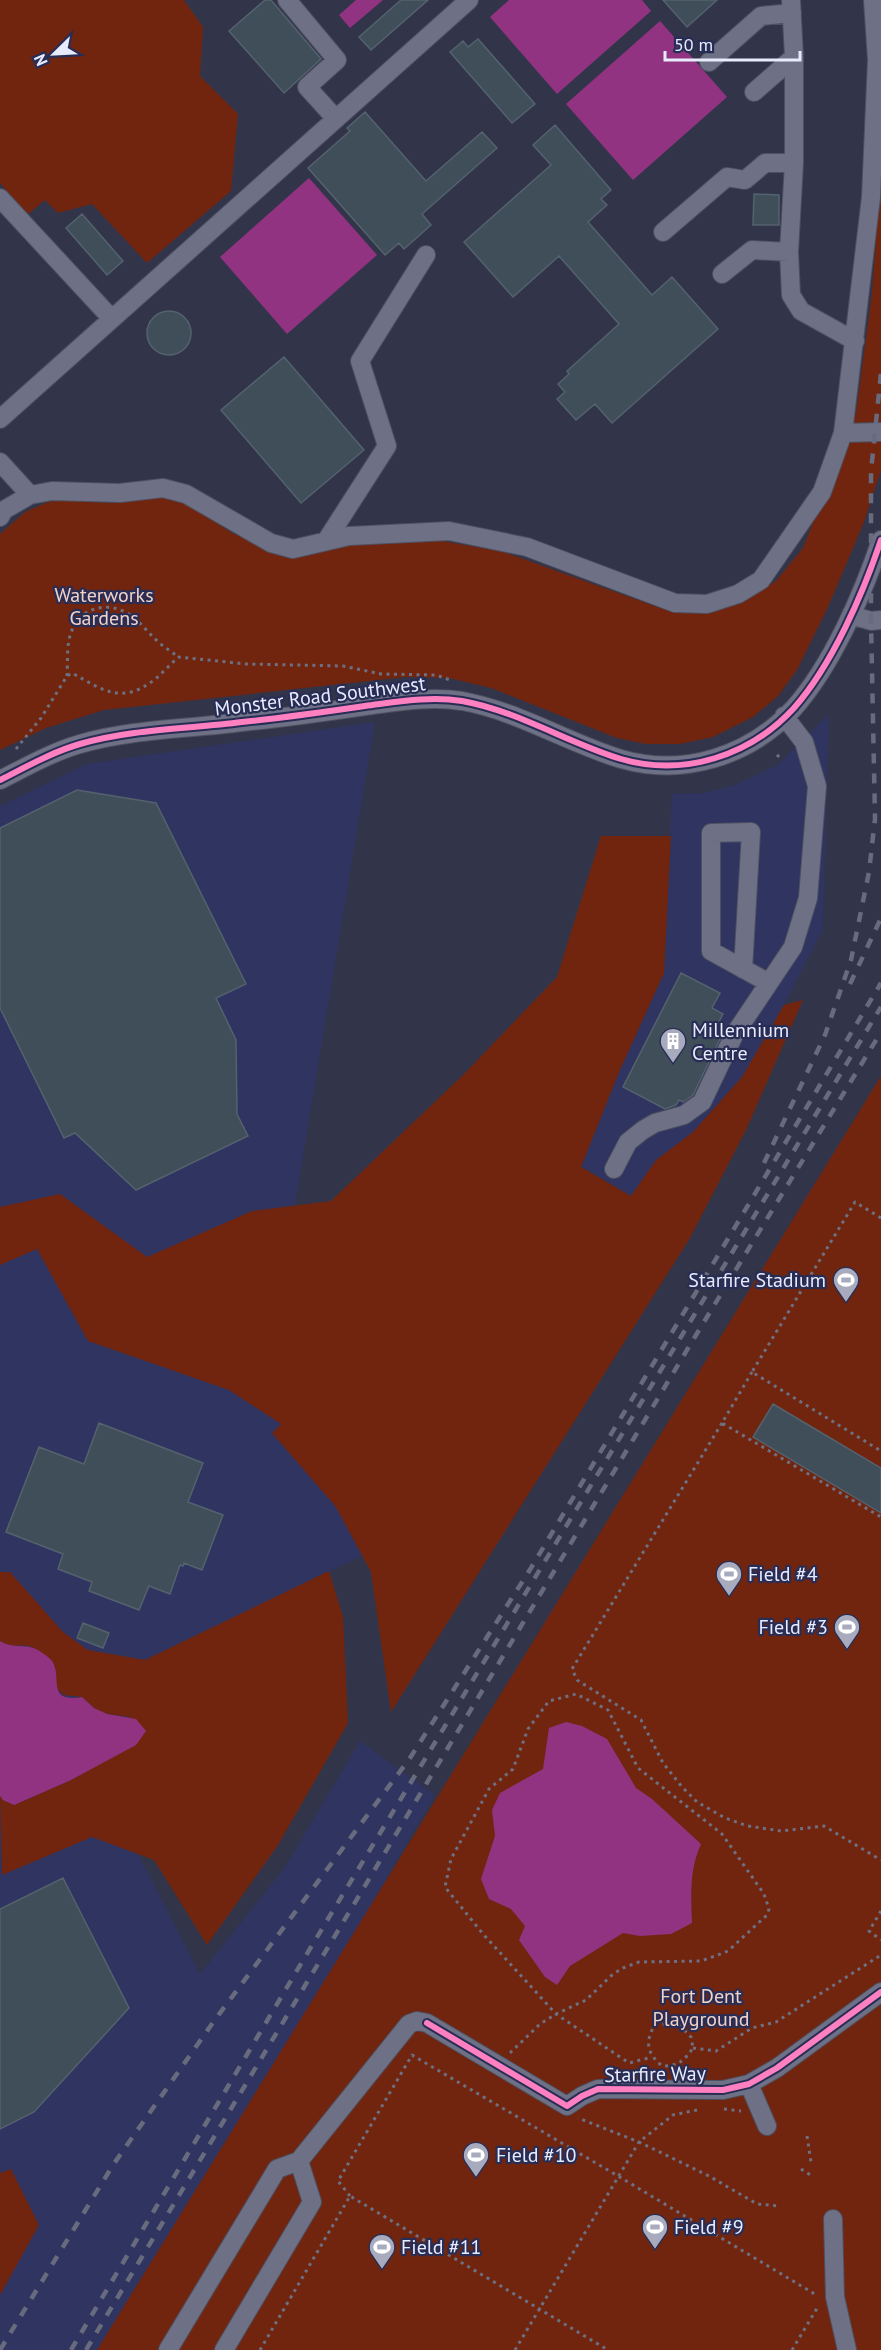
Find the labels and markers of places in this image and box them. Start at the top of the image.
place label: Millennium Centre [692,1017,789,1066]
building icon: Millennium Centre [658,1026,688,1064]
sports icon: Starfire Stadium [831,1265,861,1303]
place label: Starfire Stadium [688,1267,826,1293]
sports icon: Field #4 [714,1559,744,1597]
place label: Field #4 [748,1561,818,1587]
sports icon: Field #3 [832,1612,862,1650]
place label: Field #3 [758,1614,828,1640]
sports icon: Field #10 [461,2140,491,2178]
place label: Field #10 [496,2142,577,2168]
sports icon: Field #9 [640,2212,670,2250]
place label: Field #9 [674,2214,744,2240]
sports icon: Field #11 [367,2232,397,2270]
place label: Field #11 [401,2234,482,2260]

